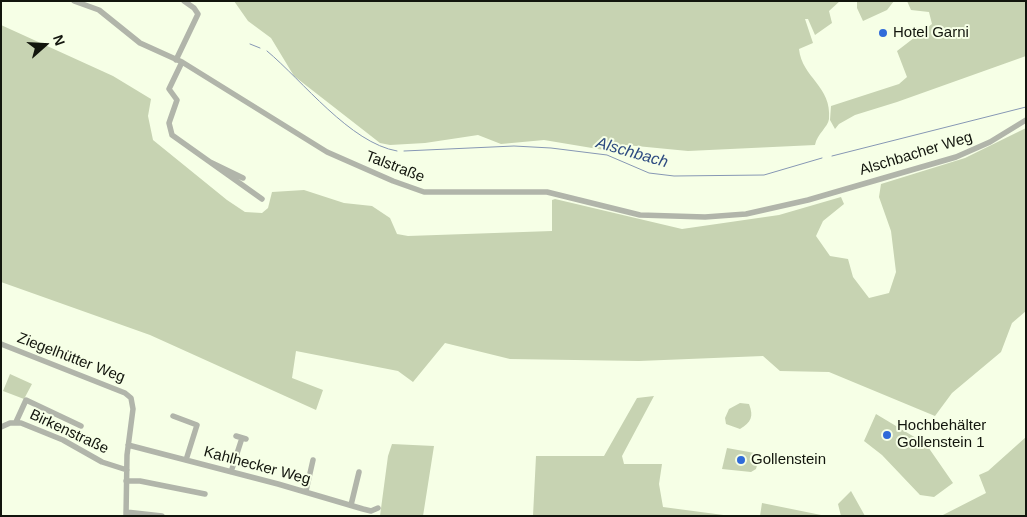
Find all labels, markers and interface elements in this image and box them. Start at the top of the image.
north arrow [20,20,70,70]
place label: Hotel Garni [893,24,969,42]
marker: Hotel Garni [877,27,889,39]
text: N [50,33,68,48]
street label: Alschbacher Weg [857,128,975,180]
water label: Alschbach [594,134,670,172]
street label: Talstraße [363,148,427,186]
street label: Ziegelhütter Weg [15,329,127,387]
street label: Birkenstraße [27,406,111,458]
place label: Hochbehälter Gollenstein 1 [897,417,986,452]
marker: Hochbehälter Gollenstein 1 [881,429,893,441]
street label: Kahlhecker Weg [202,443,312,489]
place label: Gollenstein [751,451,826,469]
marker: Gollenstein [735,454,747,466]

